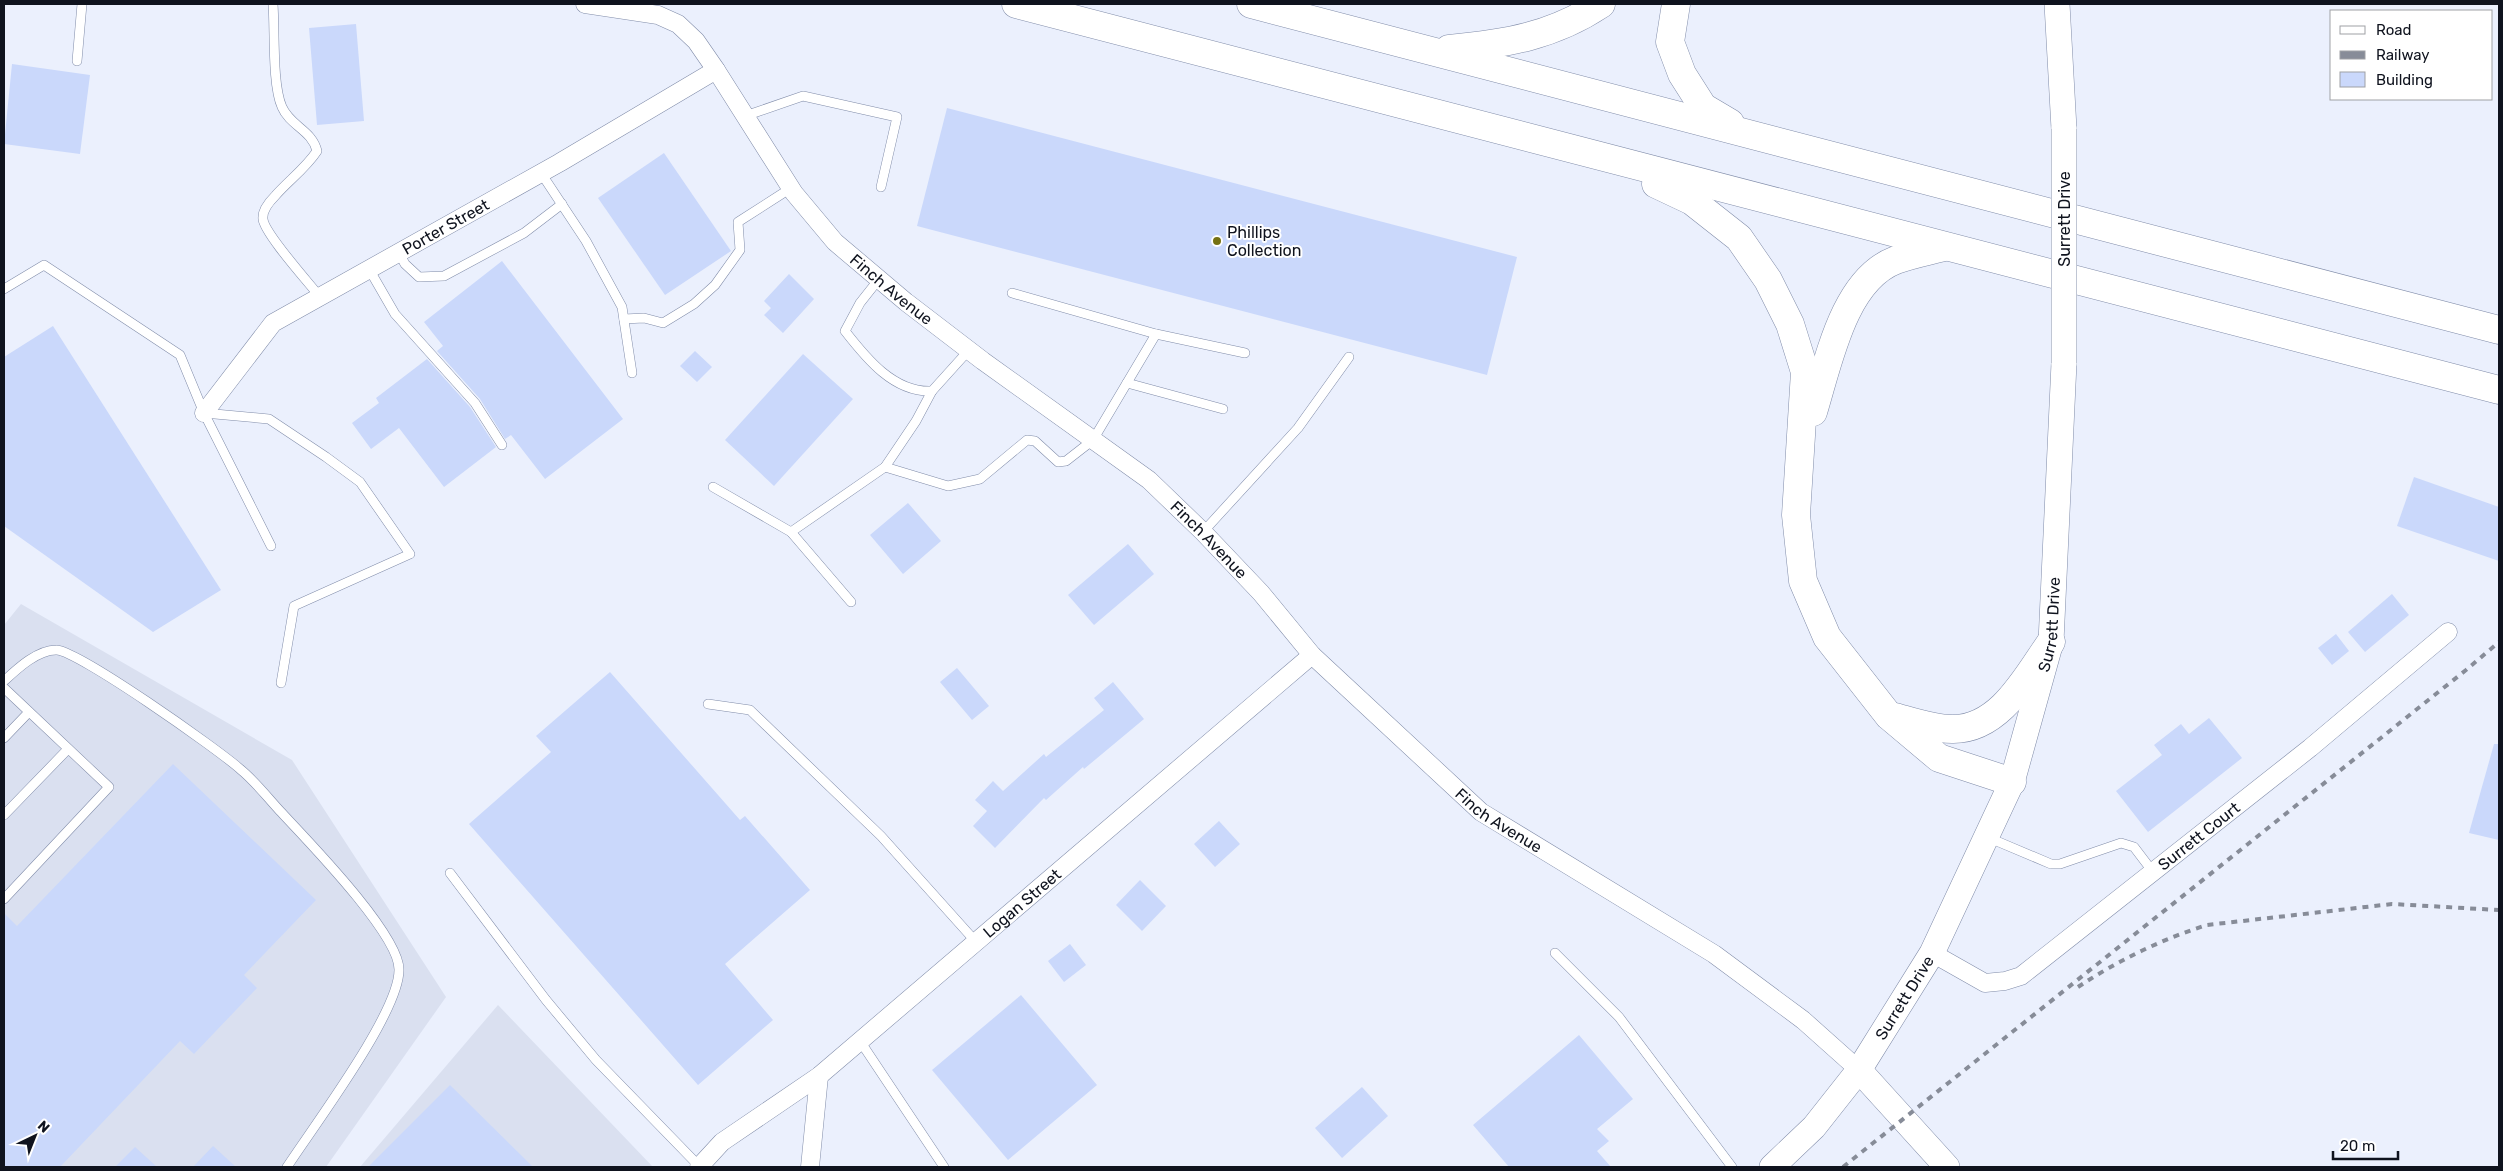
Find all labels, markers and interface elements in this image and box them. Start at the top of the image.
legend [2330,10,2493,100]
text: Road [2376,21,2412,39]
text: Railway [2376,46,2430,64]
text: Building [2376,71,2433,89]
street label: Surrett Drive [2055,171,2074,267]
street label: Porter Street [399,195,492,258]
place label: Phillips Collection [1227,223,1301,260]
marker: Phillips Collection [1211,235,1223,247]
street label: Finch Avenue [847,250,937,329]
street label: Finch Avenue [1167,497,1251,582]
street label: Surrett Drive [2034,576,2064,674]
street label: Finch Avenue [1452,784,1546,857]
street label: Surrett Court [2154,798,2243,874]
street label: Logan Street [979,864,1065,941]
street label: Surrett Drive [1871,952,1938,1043]
north arrow [10,1111,60,1161]
text: N [34,1117,53,1137]
scale bar [2333,1128,2398,1160]
text: 20 m [2340,1137,2375,1155]

